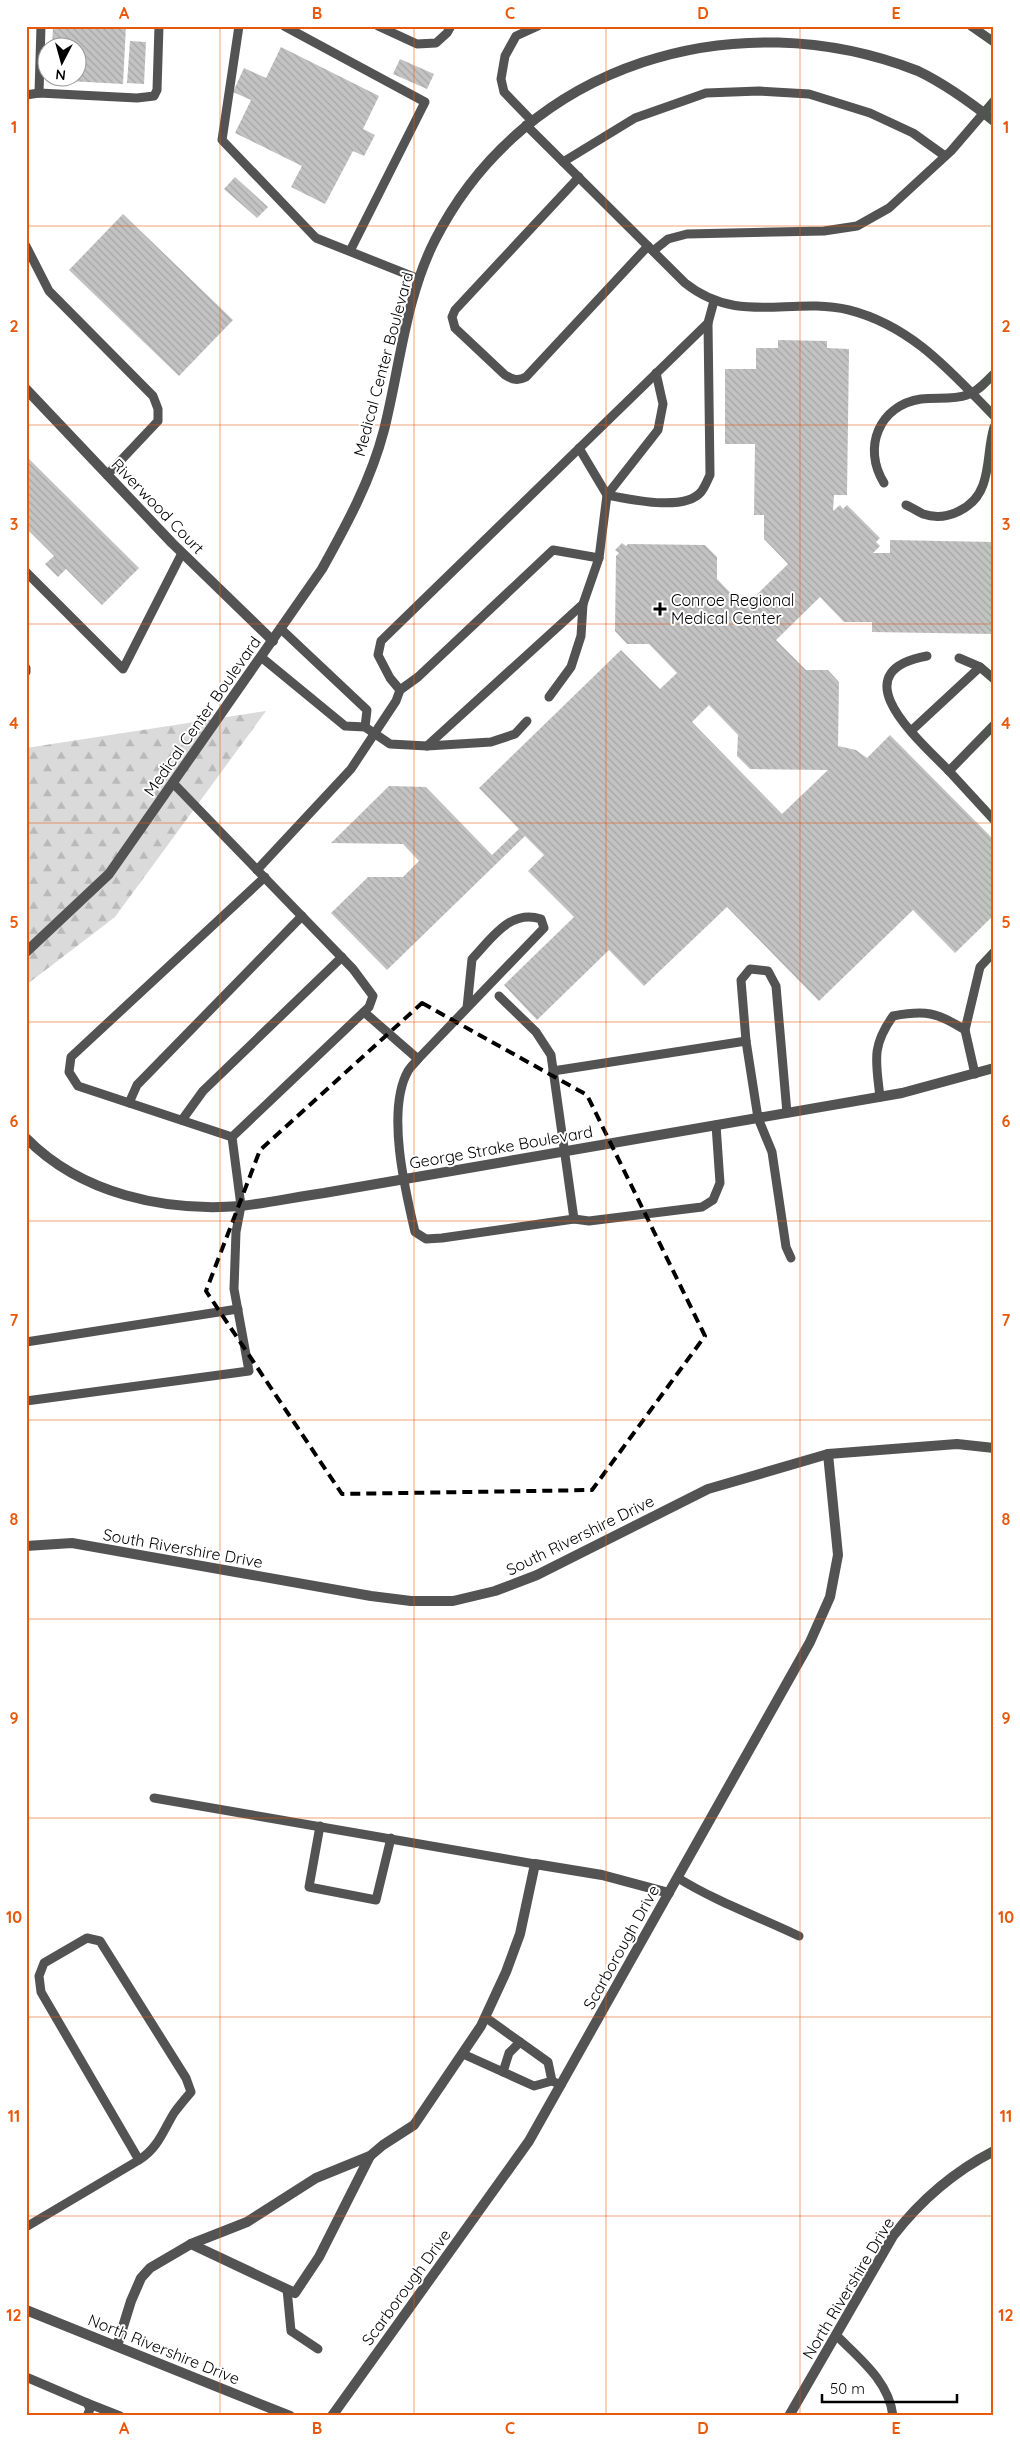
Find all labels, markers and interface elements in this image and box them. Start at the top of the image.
text: A [119,3,130,23]
text: B [312,3,322,23]
text: C [505,3,515,23]
text: D [697,3,709,23]
text: E [891,3,901,23]
north arrow [38,38,88,88]
text: N [55,65,67,84]
text: 1 [11,117,17,137]
text: 1 [1003,117,1009,137]
street label: Medical Center Boulevard [349,269,417,459]
text: 2 [9,316,19,336]
text: 2 [1001,316,1011,336]
street label: Riverwood Court [107,454,209,558]
text: 3 [10,514,18,534]
text: 3 [1002,514,1010,534]
place label: Conroe Regional Medical Center [671,590,795,628]
marker: Conroe Regional Medical Center [653,602,667,616]
street label: Medical Center Boulevard [139,632,265,800]
text: 4 [9,713,19,733]
text: 4 [1001,713,1011,733]
text: 5 [9,912,19,932]
text: 5 [1001,912,1011,932]
text: 6 [10,1111,19,1131]
text: 6 [1002,1111,1011,1131]
street label: George Strake Boulevard [408,1121,594,1173]
text: 7 [10,1310,19,1330]
text: 7 [1002,1310,1011,1330]
street label: South Rivershire Drive [503,1490,657,1580]
text: 8 [10,1509,19,1529]
text: 8 [1002,1509,1011,1529]
street label: South Rivershire Drive [101,1524,265,1572]
text: 9 [9,1708,19,1728]
text: 9 [1001,1708,1011,1728]
street label: Scarborough Drive [579,1881,663,2013]
text: 10 [6,1907,22,1927]
text: 10 [998,1907,1014,1927]
text: 11 [8,2106,20,2126]
text: 11 [1000,2106,1012,2126]
street label: North Rivershire Drive [798,2213,898,2363]
street label: Scarborough Drive [357,2225,455,2349]
text: 12 [6,2305,22,2325]
text: 12 [998,2305,1014,2325]
street label: North Rivershire Drive [85,2309,243,2389]
scale bar [822,2372,958,2404]
text: 50 m [830,2379,865,2398]
text: A [119,2418,130,2438]
text: B [312,2418,322,2438]
text: C [505,2418,515,2438]
text: D [697,2418,709,2438]
text: E [891,2418,901,2438]

